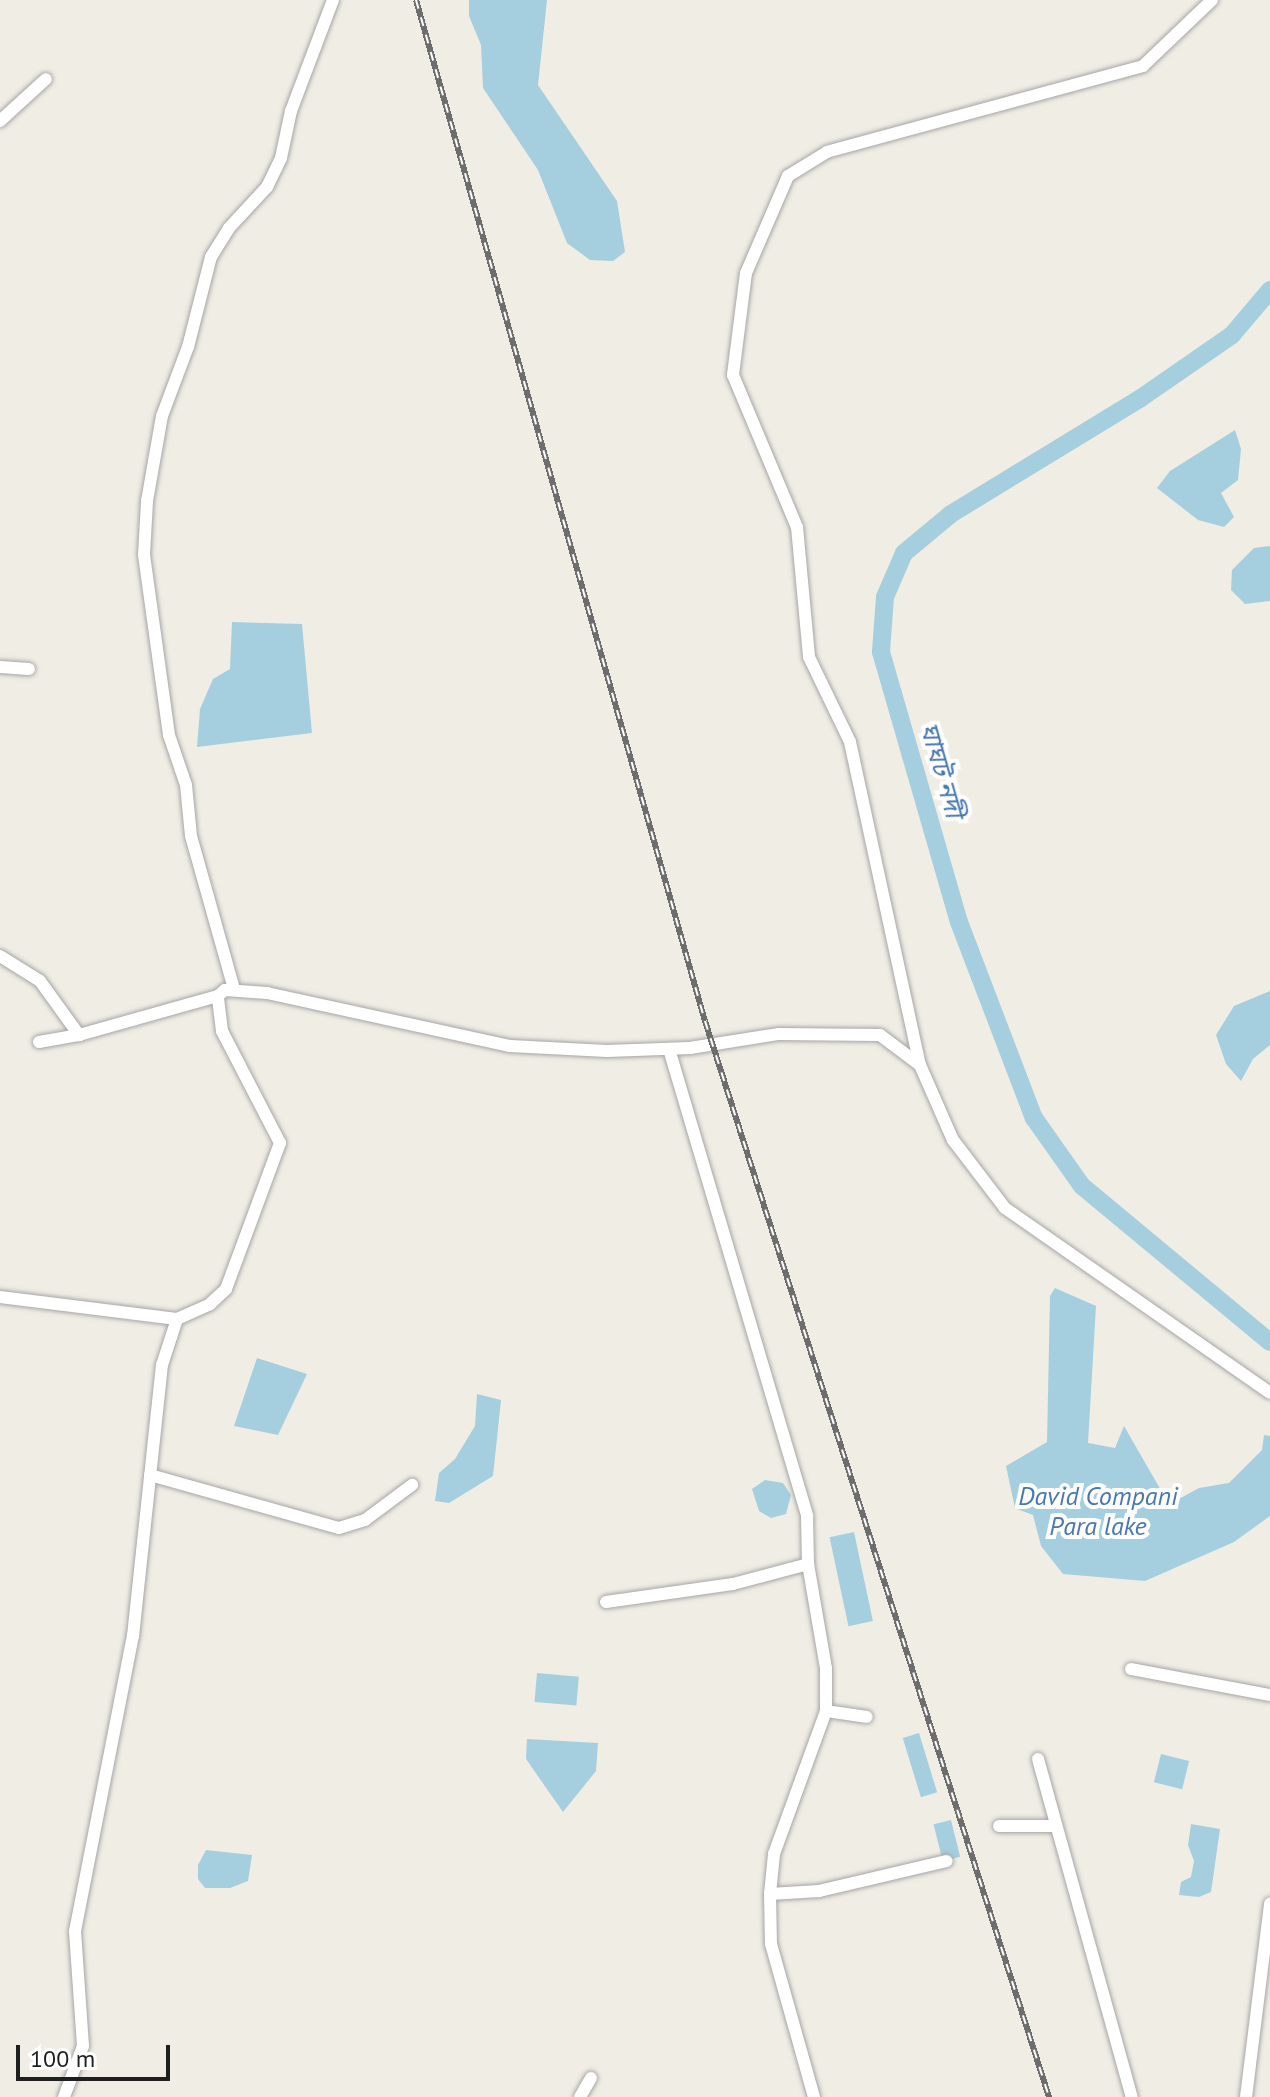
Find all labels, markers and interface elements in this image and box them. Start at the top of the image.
water label: ঘাঘট নদী [914,719,970,821]
water label: David Compani Para lake [1018,1480,1178,1542]
scale bar [20,2029,174,2079]
text: 100 m [30,2043,95,2074]

